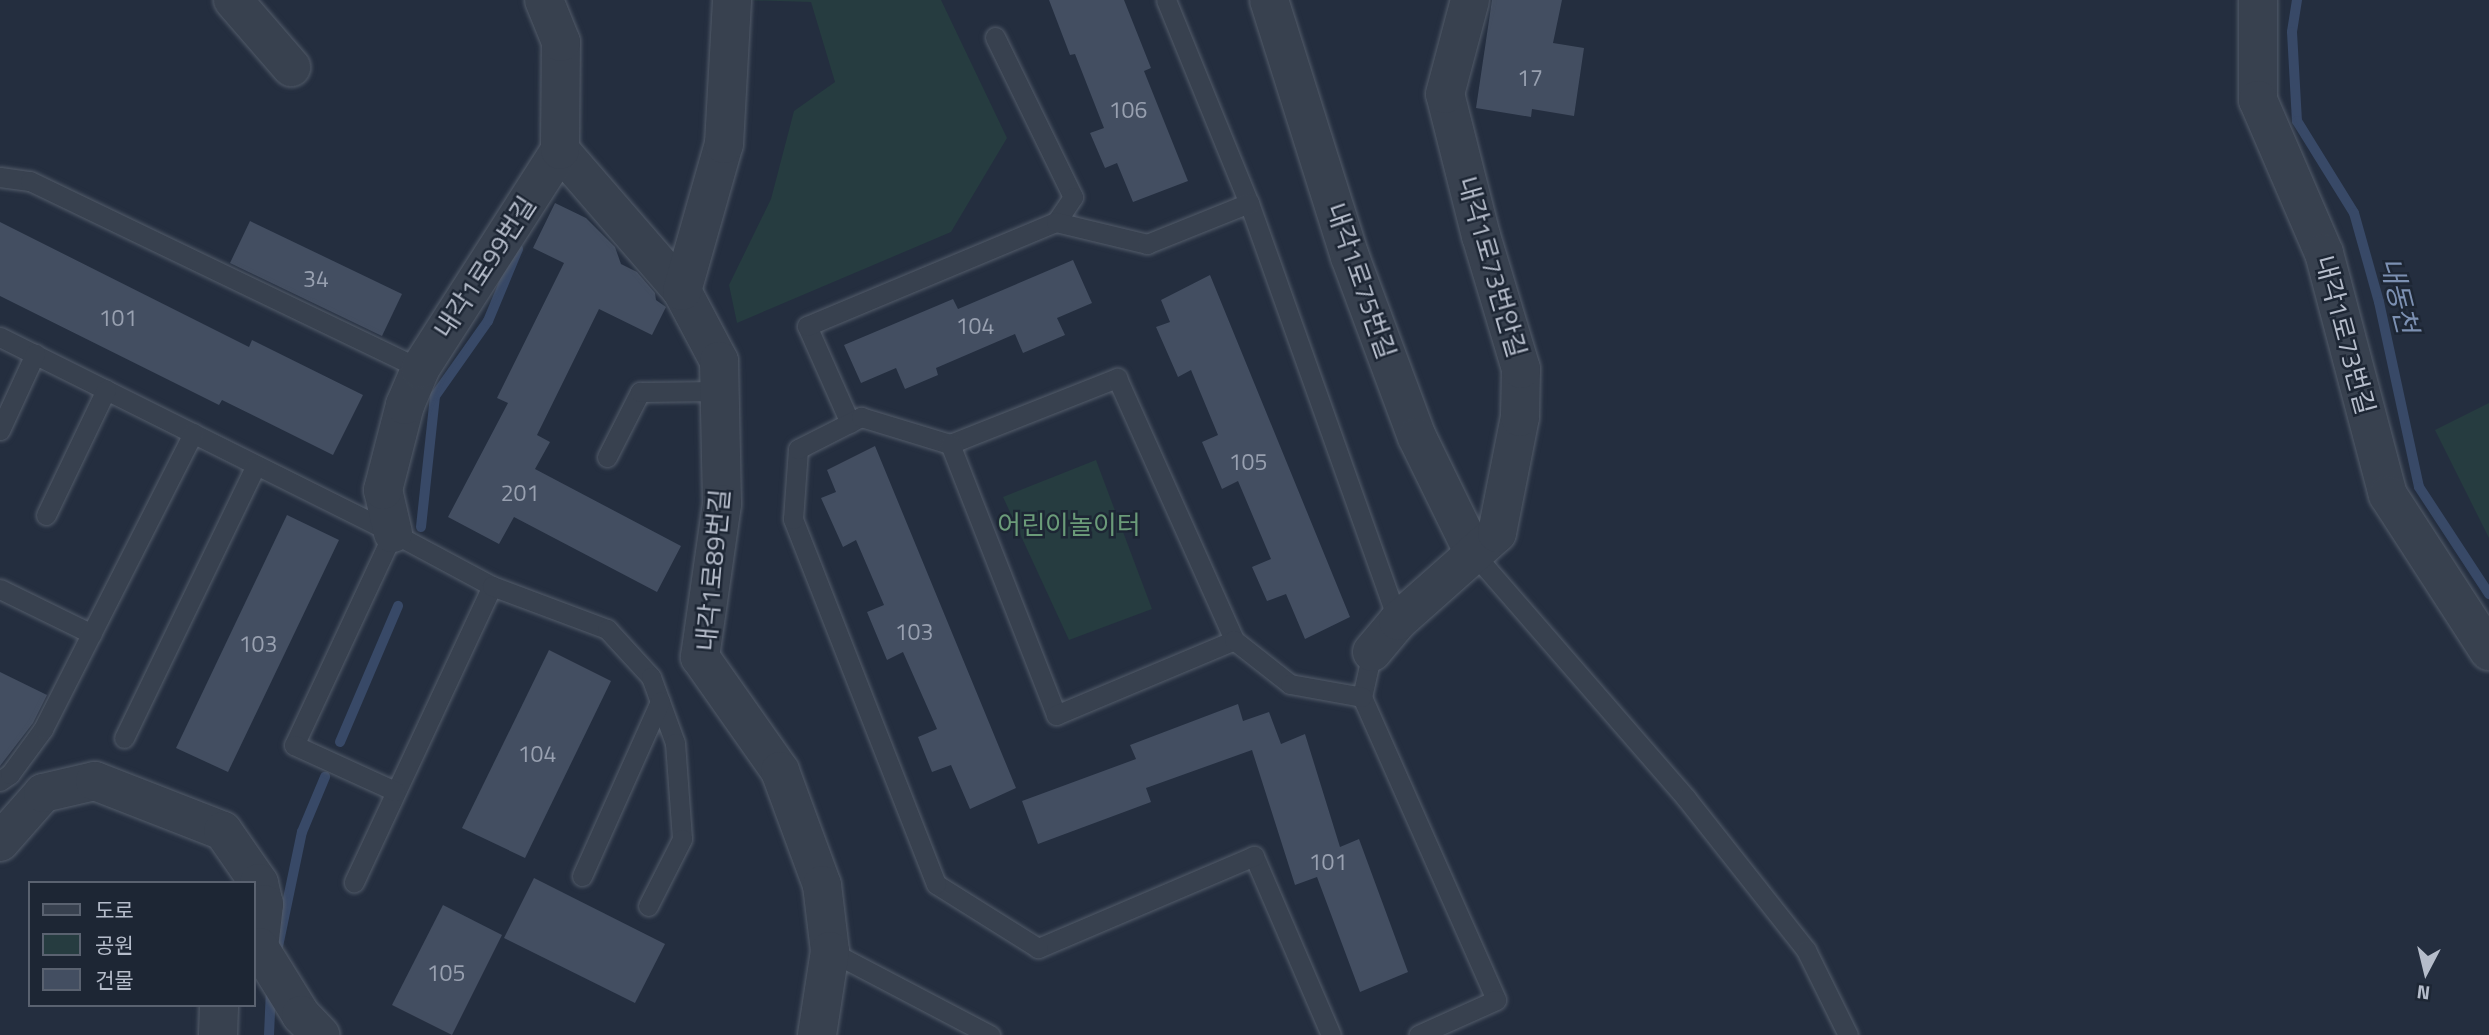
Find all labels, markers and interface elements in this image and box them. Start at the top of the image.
house number: 17 [1517,64,1543,92]
house number: 106 [1109,96,1147,124]
street label: 내각1로73번안길 [1451,173,1533,361]
street label: 내각1로99번길 [427,190,543,344]
street label: 내각1로75번길 [1320,199,1402,363]
street label: 내각1로73번길 [2309,252,2381,418]
water label: 내동천 [2373,253,2425,337]
house number: 34 [303,265,329,293]
house number: 101 [99,304,137,332]
house number: 104 [956,312,994,340]
house number: 105 [1229,448,1267,476]
house number: 201 [501,479,539,507]
street label: 내각1로89번길 [690,487,736,653]
park label: 어린이놀이터 [997,509,1141,541]
house number: 103 [895,618,933,646]
house number: 103 [239,630,277,658]
house number: 104 [518,740,556,768]
house number: 101 [1309,848,1347,876]
legend [28,881,256,1007]
text: 도로 [95,894,134,926]
text: 공원 [95,929,134,961]
north arrow [2391,937,2461,1007]
house number: 105 [427,959,465,987]
text: 건물 [95,964,134,996]
text: N [2415,978,2432,1009]

